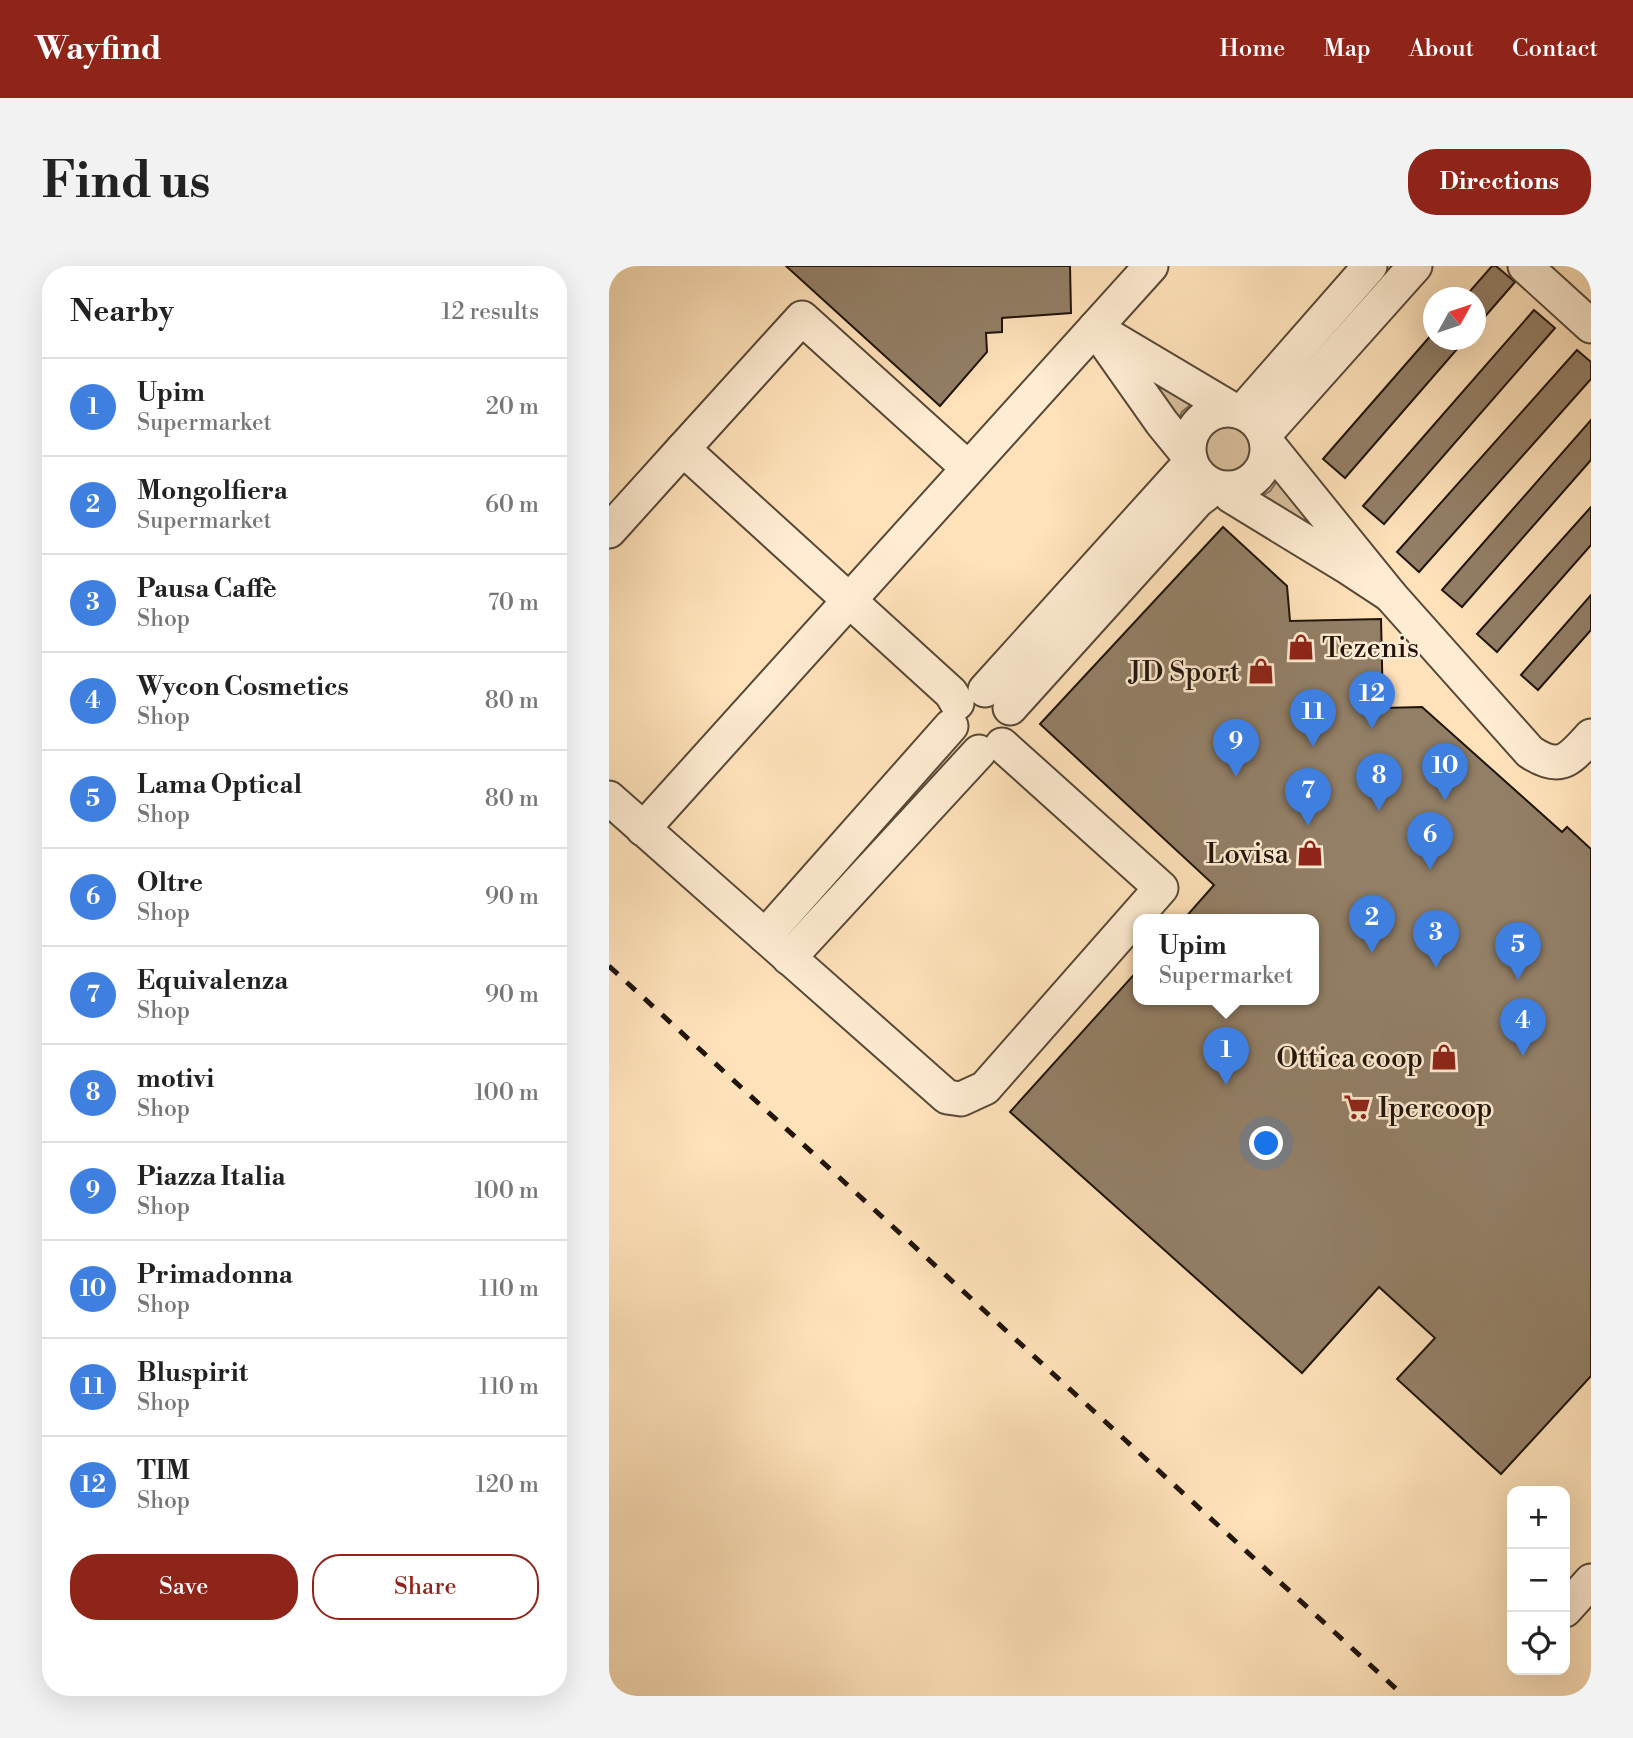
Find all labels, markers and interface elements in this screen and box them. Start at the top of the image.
text: Wayfind [35,29,162,70]
text: Home [1220,34,1285,64]
text: Map [1323,34,1371,64]
text: About [1409,34,1474,64]
text: Contact [1512,34,1598,64]
button: Directions [1408,149,1591,215]
text: Find us [42,152,211,213]
north arrow [1423,287,1486,350]
text: Nearby [70,293,174,331]
text: 12 results [441,298,539,326]
text: Upim [137,377,205,409]
text: 1 [87,393,99,421]
text: 20 m [486,393,539,421]
text: Supermarket [137,409,272,437]
text: Mongolfiera [137,475,288,507]
text: 2 [86,491,100,519]
text: 60 m [485,491,539,519]
text: Supermarket [137,507,272,535]
text: Pausa Caffè [137,573,277,605]
text: 3 [86,589,100,617]
text: 70 m [488,589,539,617]
text: Shop [137,605,190,633]
place label: Tezenis [1322,631,1419,666]
shop icon: Tezenis [1286,632,1316,662]
place label: JD Sport [1128,655,1240,690]
shop icon: JD Sport [1246,656,1276,686]
text: Wycon Cosmetics [137,671,349,703]
pin: 12 [1349,671,1395,729]
text: 4 [85,687,101,715]
text: 80 m [485,687,539,715]
pin: 11 [1290,689,1336,747]
text: Shop [137,703,190,731]
pin: 9 [1213,719,1259,777]
pin: 10 [1422,743,1468,801]
pin: 8 [1356,753,1402,811]
pin: 7 [1285,768,1331,826]
text: Lama Optical [137,769,302,801]
text: 5 [86,785,100,813]
text: 80 m [485,785,539,813]
text: Shop [137,801,190,829]
pin: 6 [1407,812,1453,870]
place label: Lovisa [1206,837,1290,872]
shop icon: Lovisa [1295,838,1325,868]
text: Oltre [137,867,203,899]
text: 6 [86,883,100,911]
text: 90 m [485,883,539,911]
pin: 2 [1349,895,1395,953]
text: Shop [137,899,190,927]
pin: 3 [1413,910,1459,968]
popup [1133,914,1319,1005]
pin: 5 [1495,922,1541,980]
text: Upim [1159,930,1227,962]
text: Supermarket [1159,962,1293,990]
text: Equivalenza [137,965,288,997]
text: 7 [86,981,100,1009]
text: 90 m [485,981,539,1009]
text: Shop [137,997,190,1025]
pin: 4 [1500,998,1546,1056]
pin: 1 [1203,1027,1249,1085]
place label: Ottica coop [1276,1041,1423,1076]
shop icon: Ottica coop [1429,1042,1459,1072]
text: motivi [137,1063,214,1095]
text: 8 [86,1079,100,1107]
text: 100 m [474,1079,539,1107]
place label: Ipercoop [1378,1091,1493,1126]
supermarket icon: Ipercoop [1342,1092,1372,1122]
text: Shop [137,1095,190,1123]
your location [1249,1126,1283,1160]
text: Piazza Italia [137,1161,286,1193]
text: 9 [86,1177,100,1205]
text: 100 m [474,1177,539,1205]
text: Shop [137,1193,190,1221]
text: Primadonna [137,1259,293,1291]
text: 10 [79,1275,107,1303]
text: 110 m [479,1275,539,1303]
text: Shop [137,1291,190,1319]
text: Bluspirit [137,1357,248,1389]
text: 11 [82,1373,104,1401]
text: 110 m [479,1373,539,1401]
text: Shop [137,1389,190,1417]
text: TIM [137,1455,190,1487]
text: 12 [80,1471,106,1499]
text: 120 m [475,1471,539,1499]
map controls [1507,1486,1570,1675]
button: + [1507,1486,1570,1549]
text: Shop [137,1487,190,1515]
button: − [1507,1549,1570,1612]
button: Save [70,1554,298,1620]
button: Share [312,1554,539,1620]
button: locate [1507,1612,1570,1675]

